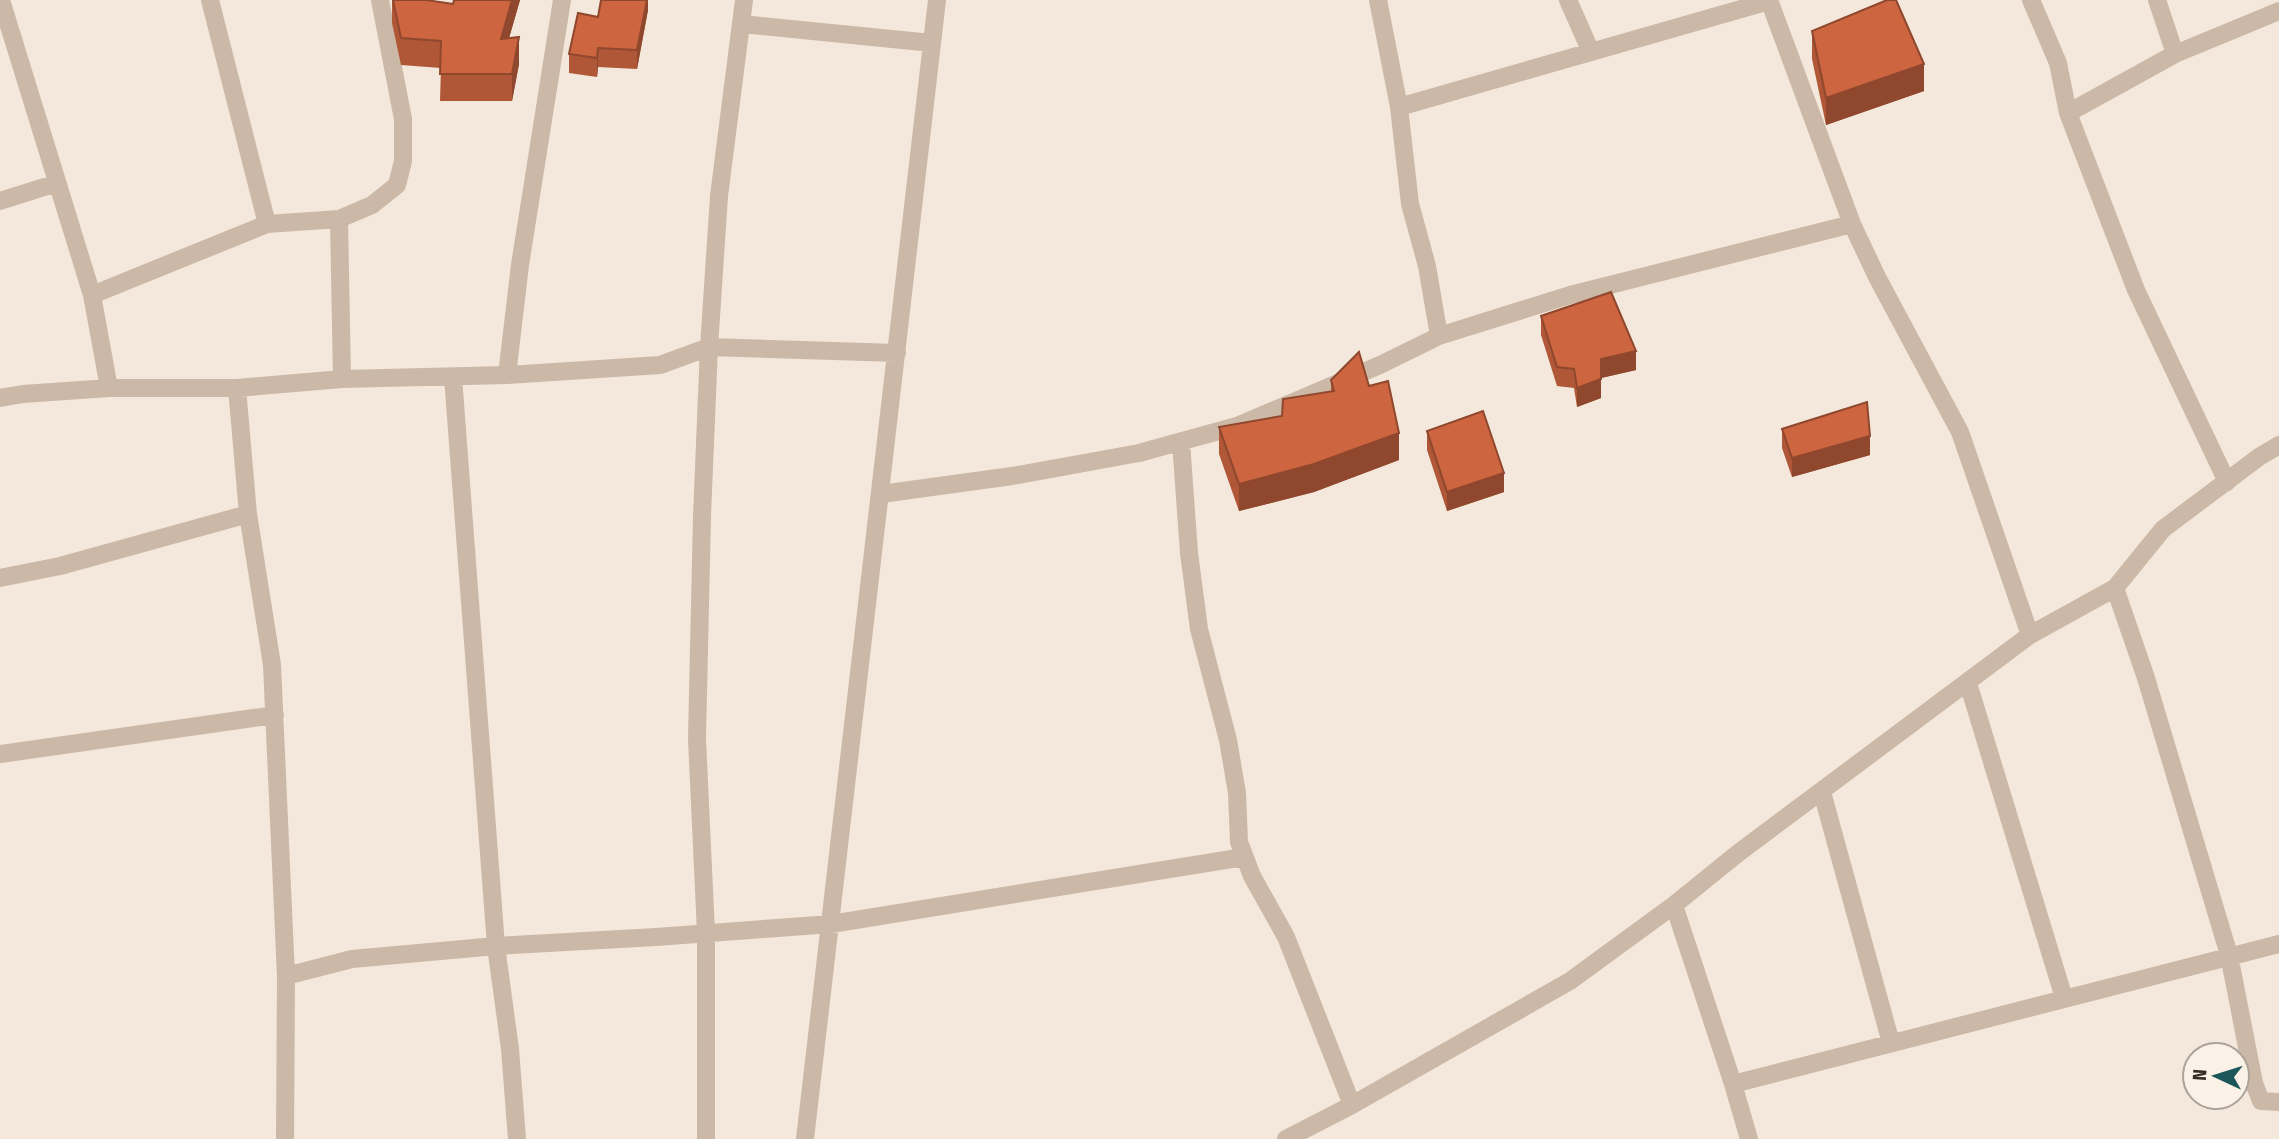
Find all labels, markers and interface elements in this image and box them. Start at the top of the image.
north arrow [2181,1041,2251,1111]
text: N [2188,1068,2211,1081]

